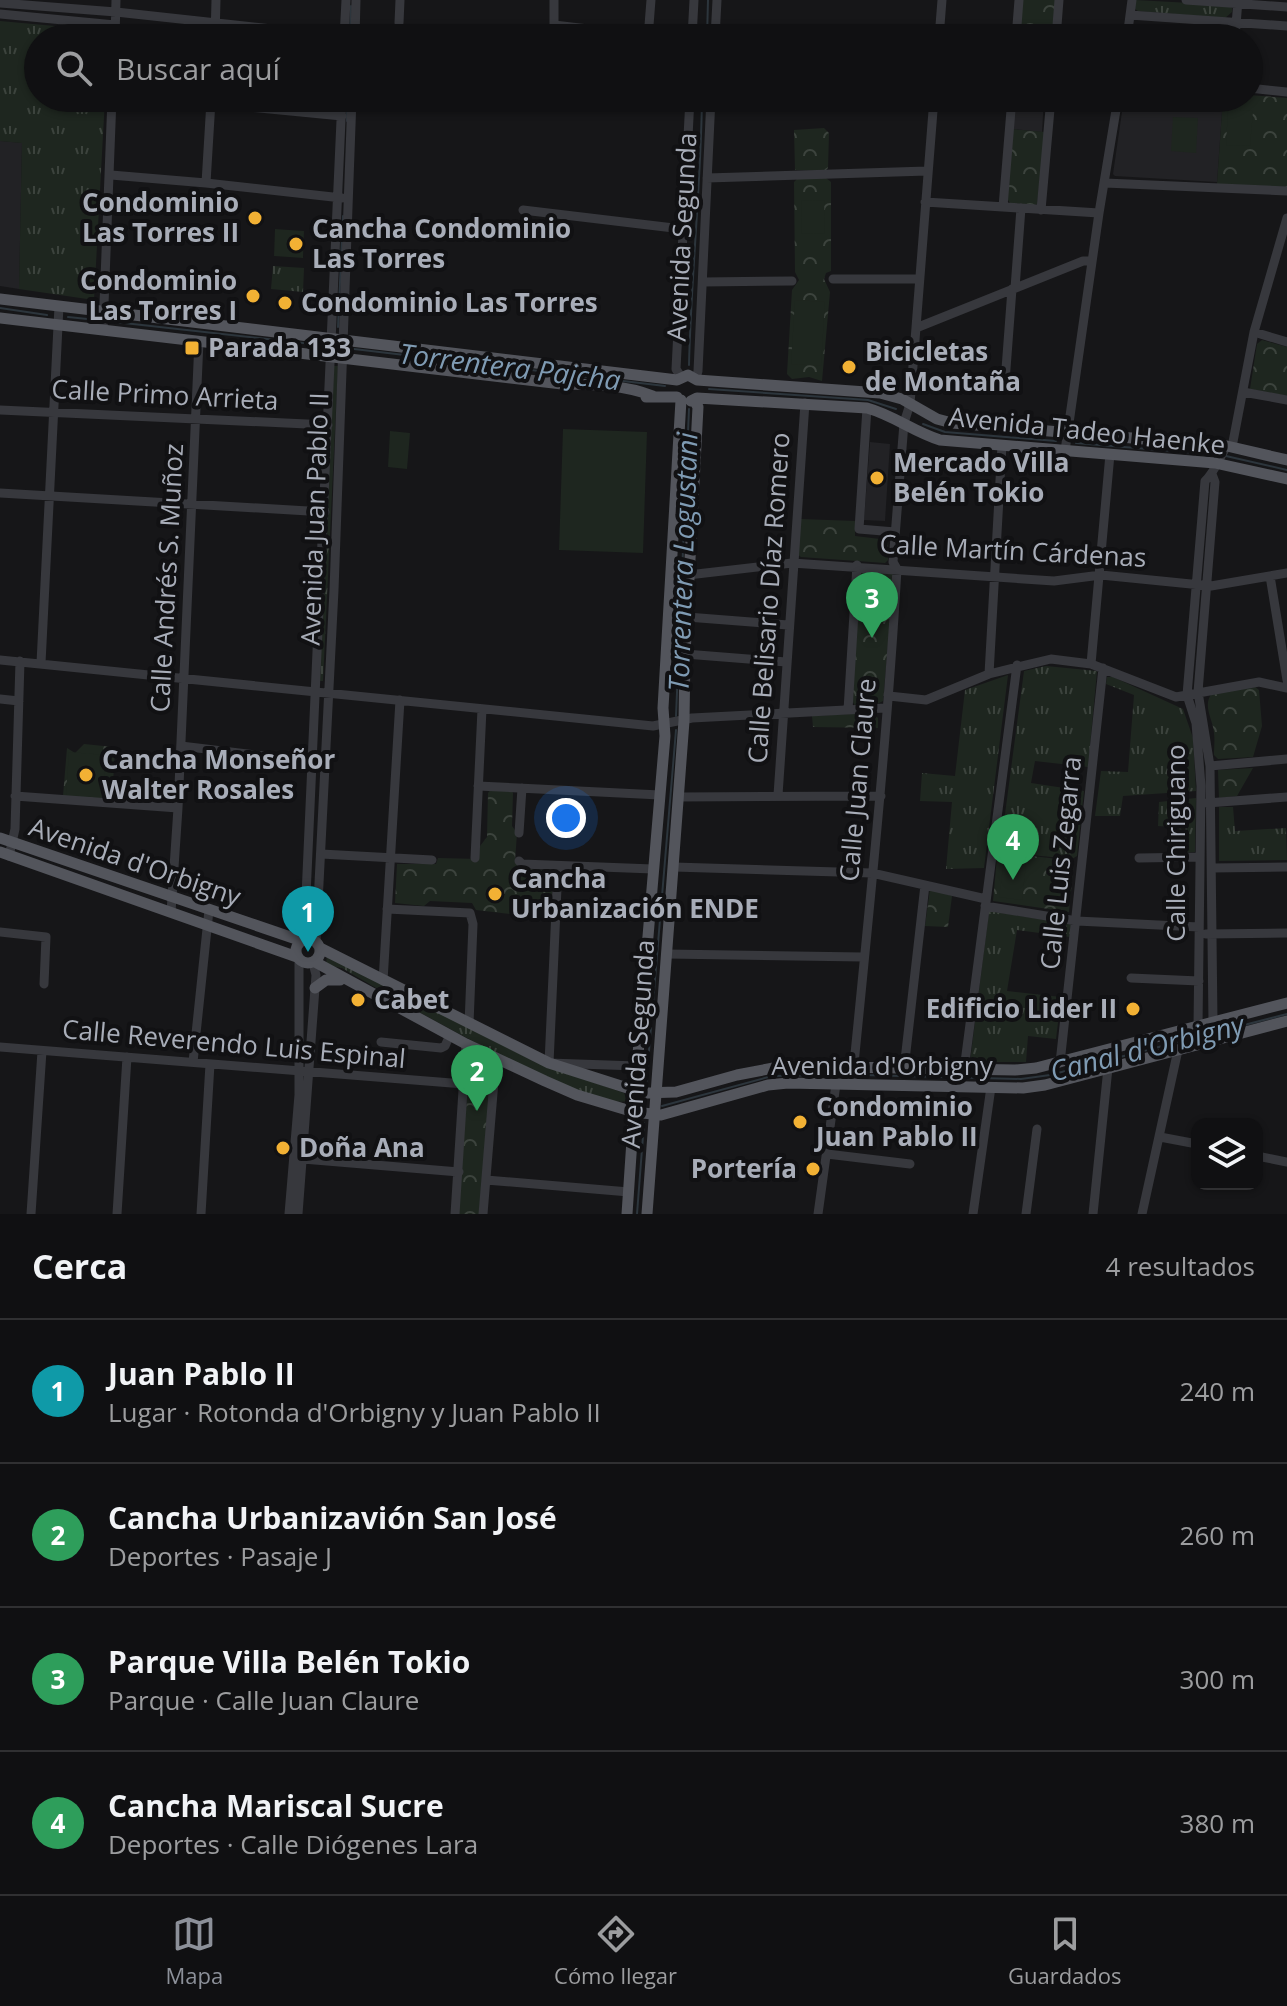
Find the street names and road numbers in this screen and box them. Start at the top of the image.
street label: Avenida Segunda [658,132,704,342]
street label: Calle Primo Arrieta [51,370,279,418]
street label: Avenida Juan Pablo II [292,392,336,646]
street label: Avenida Tadeo Haenke [947,398,1227,462]
street label: Calle Belisario Díaz Romero [738,431,798,765]
street label: Calle Andrés S. Muñoz [141,443,191,713]
street label: Calle Martín Cárdenas [879,525,1147,575]
street label: Calle Juan Claure [830,677,884,883]
street label: Calle Chiriguano [1157,744,1193,942]
street label: Calle Luis Zegarra [1031,754,1089,971]
street label: Avenida d'Orbigny [25,808,247,914]
street label: Avenida Segunda [612,938,662,1149]
street label: Calle Reverendo Luis Espinal [61,1010,407,1076]
street label: Avenida d'Orbigny [771,1047,994,1083]

